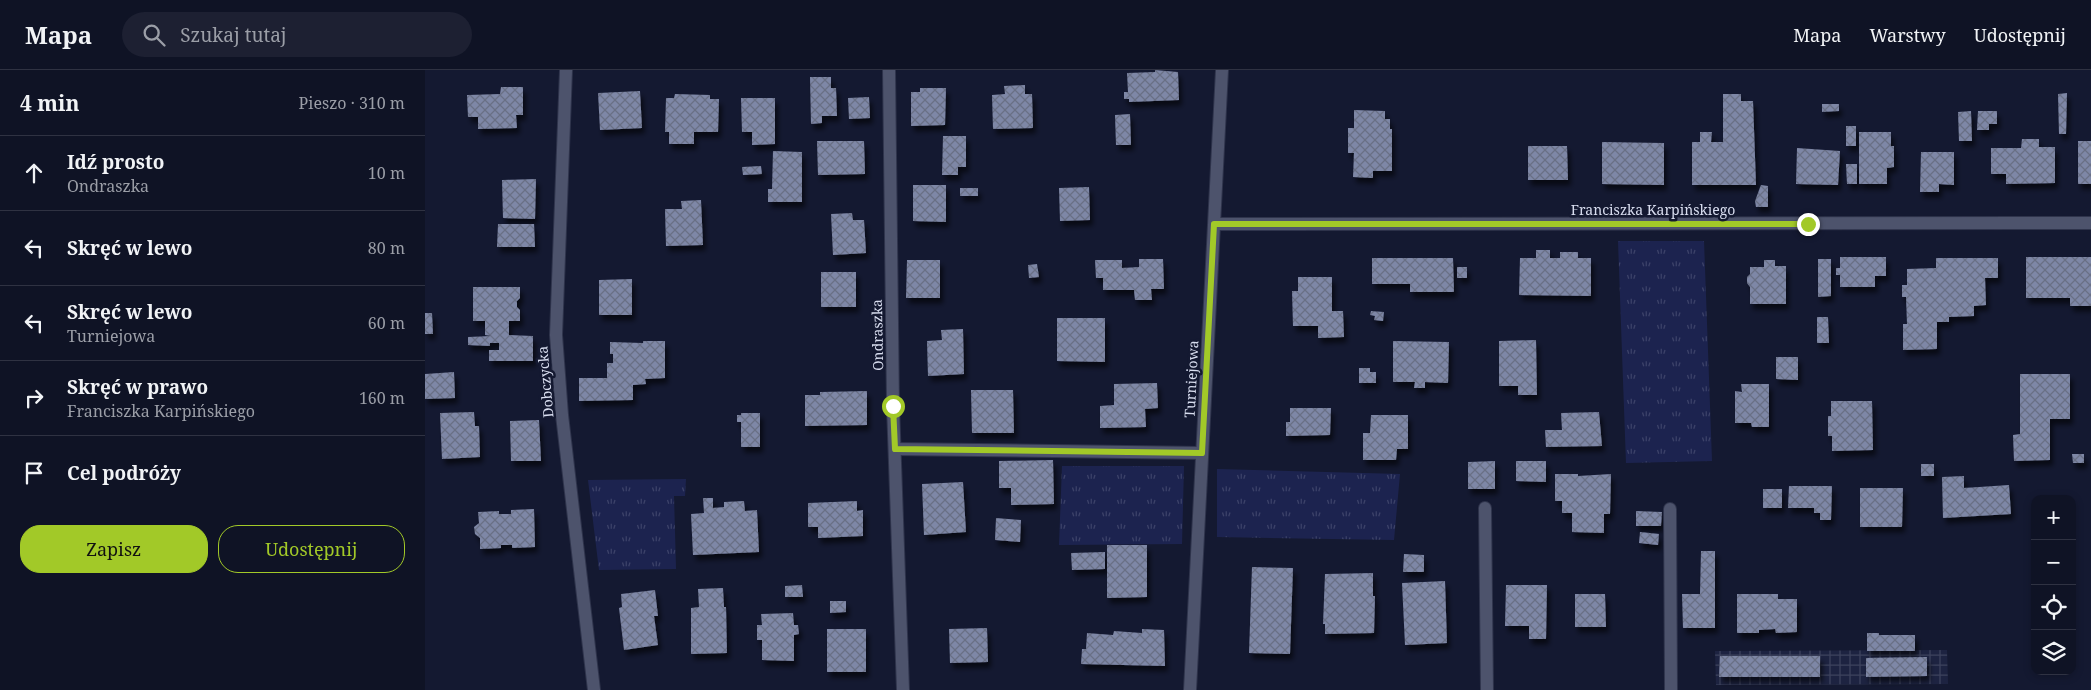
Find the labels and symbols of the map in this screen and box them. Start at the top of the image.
street label: Franciszka Karpińskiego [1571,200,1735,219]
route end [1797,213,1820,236]
street label: Ondraszka [867,299,887,371]
street label: Turniejowa [1179,340,1203,418]
street label: Dobczycka [532,345,558,419]
route start [882,395,905,418]

